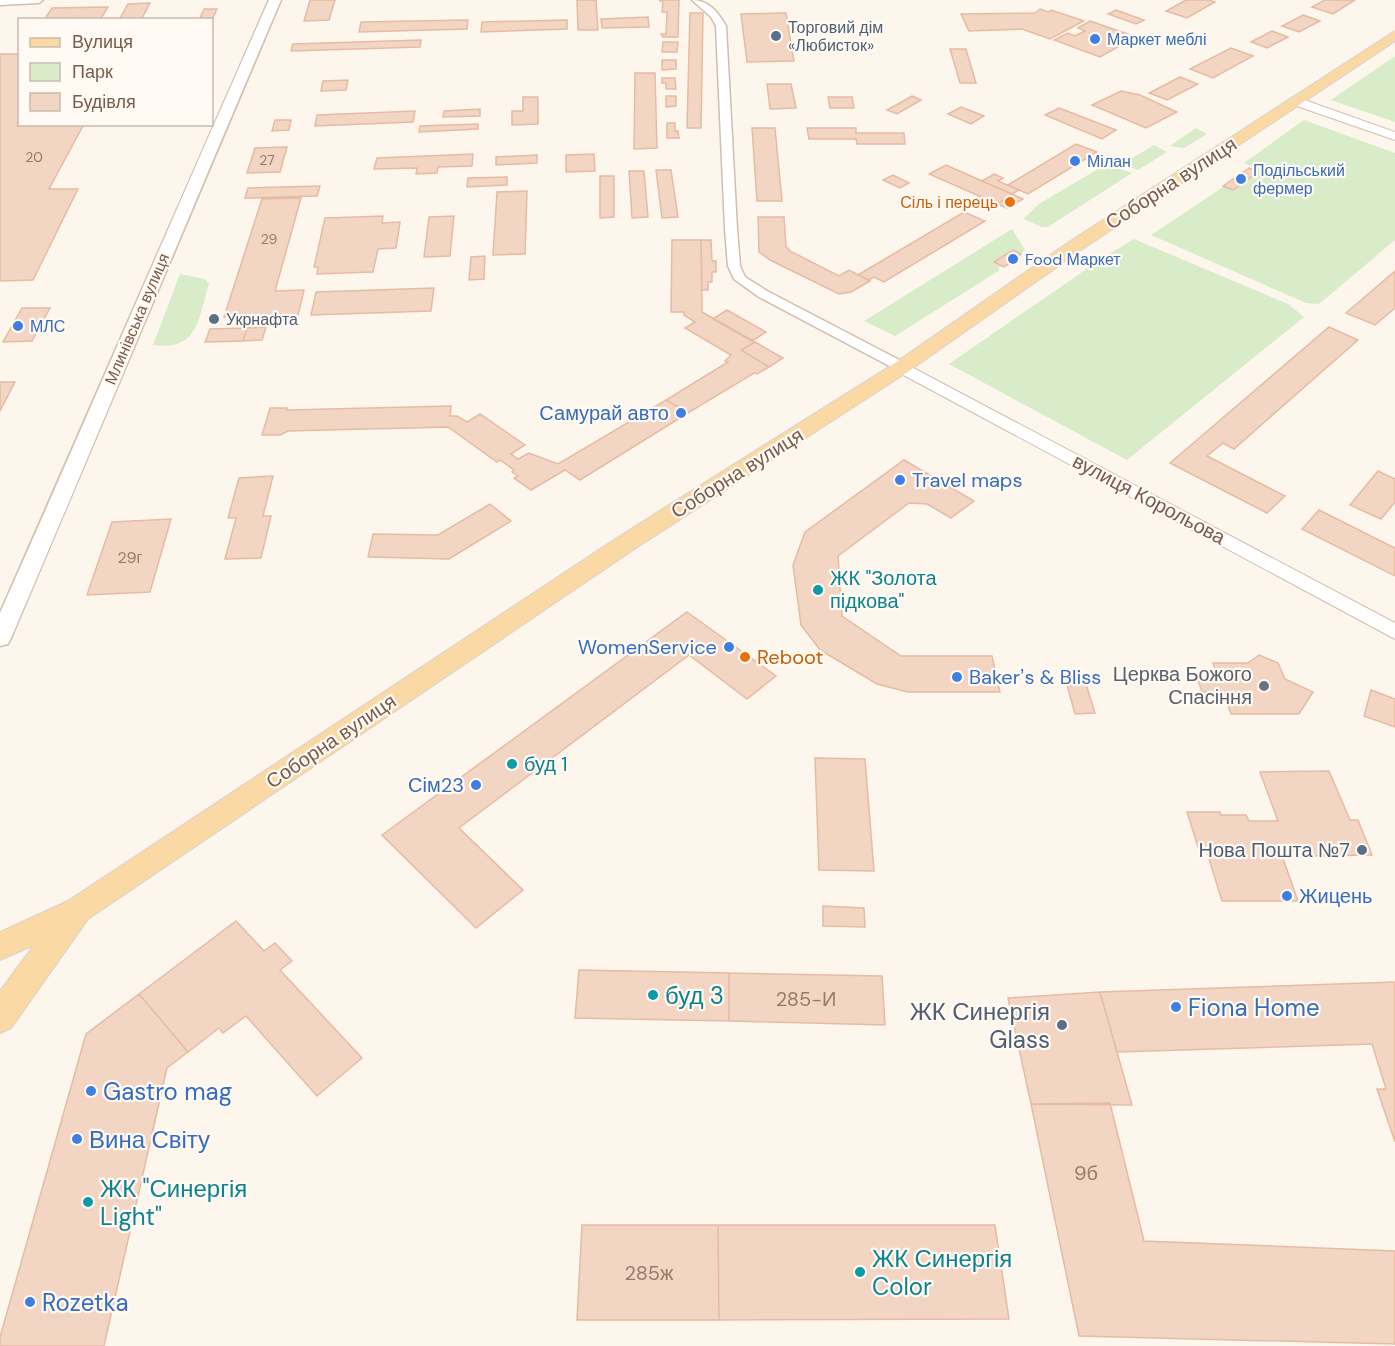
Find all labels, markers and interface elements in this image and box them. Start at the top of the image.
place label: Торговий дім «Любисток» [788,17,883,56]
legend [18,18,213,126]
marker: Торговий дім «Любисток» [769,29,783,43]
place label: Маркет меблі [1107,29,1207,50]
text: Вулиця [72,30,133,54]
marker: Маркет меблі [1088,32,1102,46]
text: Парк [72,60,113,84]
text: Будівля [72,90,136,114]
street label: Соборна вулиця [1100,131,1242,235]
house number: 20 [25,148,43,166]
house number: 27 [259,151,275,169]
place label: Мілан [1087,151,1131,172]
marker: Мілан [1068,154,1082,168]
place label: Подільський фермер [1253,160,1345,199]
marker: Подільський фермер [1234,172,1248,186]
place label: Сіль і перець [900,192,998,213]
marker: Сіль і перець [1003,195,1017,209]
house number: 29 [261,230,278,248]
place label: Food Маркет [1025,249,1121,270]
street label: Млинівська вулиця [100,250,174,388]
marker: Food Маркет [1006,252,1020,266]
place label: Укрнафта [226,309,298,330]
marker: Укрнафта [207,312,221,326]
place label: МЛС [30,316,65,337]
marker: МЛС [11,319,25,333]
place label: Самурай авто [539,400,669,426]
marker: Самурай авто [674,406,688,420]
street label: Соборна вулиця [666,422,808,524]
street label: вулиця Корольова [1068,448,1231,551]
place label: Travel maps [912,467,1022,493]
marker: Travel maps [893,473,907,487]
house number: 29г [118,547,143,568]
place label: ЖК "Золота підкова" [830,565,938,614]
marker: ЖК "Золота підкова" [811,583,825,597]
place label: WomenService [578,634,717,660]
marker: WomenService [722,640,736,654]
place label: Reboot [757,644,823,670]
marker: Reboot [738,650,752,664]
place label: Церква Божого Спасіння [1113,661,1252,710]
place label: Bakerʼs & Bliss [969,664,1101,690]
marker: Bakerʼs & Bliss [950,670,964,684]
marker: Церква Божого Спасіння [1257,679,1271,693]
street label: Соборна вулиця [261,688,401,794]
place label: буд 1 [524,751,568,777]
marker: буд 1 [505,757,519,771]
place label: Сім23 [408,772,464,798]
marker: Сім23 [469,778,483,792]
place label: Нова Пошта №7 [1199,837,1350,863]
marker: Нова Пошта №7 [1355,843,1369,857]
place label: Жицень [1299,883,1372,909]
marker: Жицень [1280,889,1294,903]
place label: буд 3 [665,980,724,1011]
house number: 285-И [776,986,836,1012]
marker: буд 3 [646,988,660,1002]
place label: Fiona Home [1188,992,1320,1023]
place label: ЖК Синергія Glass [910,996,1050,1055]
marker: Fiona Home [1169,1000,1183,1014]
marker: ЖК Синергія Glass [1055,1018,1069,1032]
place label: Gastro mag [103,1076,232,1107]
marker: Gastro mag [84,1084,98,1098]
place label: Вина Світу [89,1124,210,1155]
marker: Вина Світу [70,1132,84,1146]
house number: 9б [1074,1160,1098,1186]
place label: ЖК "Синергія Light" [100,1173,247,1232]
marker: ЖК "Синергія Light" [81,1195,95,1209]
place label: ЖК Синергія Color [872,1243,1012,1302]
house number: 285ж [625,1260,674,1286]
marker: ЖК Синергія Color [853,1265,867,1279]
place label: Rozetka [42,1287,128,1318]
marker: Rozetka [23,1295,37,1309]

